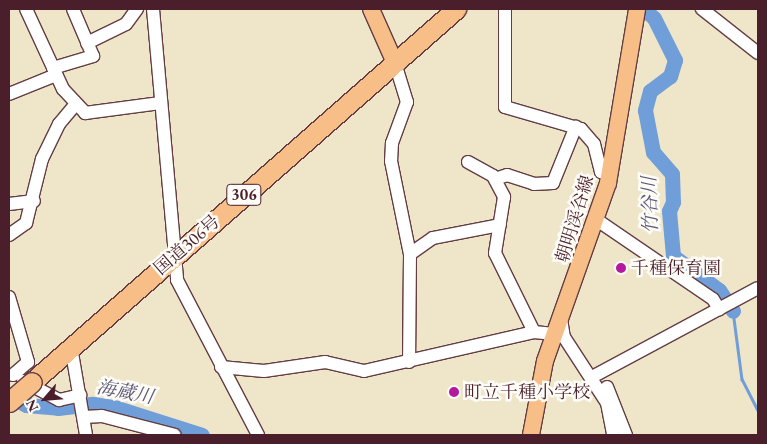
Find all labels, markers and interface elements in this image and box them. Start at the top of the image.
street label: 朝明渓谷線 [552,173,598,265]
water label: 竹谷川 [638,176,662,234]
road number: 306 [225,182,263,208]
street label: 国道306号 [150,211,224,279]
place label: 千種保育園 [631,257,721,279]
marker: 千種保育園 [615,262,627,274]
north arrow [20,374,70,424]
water label: 海蔵川 [95,375,155,409]
place label: 町立千種小学校 [464,381,590,403]
marker: 町立千種小学校 [448,386,460,398]
text: N [21,397,42,415]

